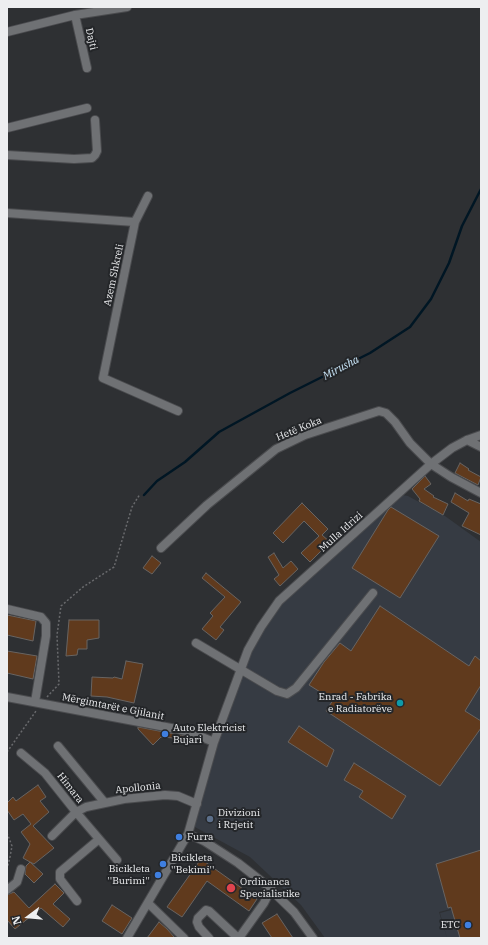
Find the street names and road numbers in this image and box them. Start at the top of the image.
street label: Dajti [83,27,99,51]
street label: Azem Shkreli [102,243,126,307]
street label: Hetë Koka [274,414,324,444]
street label: Mulla Idrizi [317,509,365,555]
street label: Mërgimtarët e Gjilanit [61,691,165,723]
street label: Himara [54,770,86,806]
street label: Apollonia [115,780,161,796]

